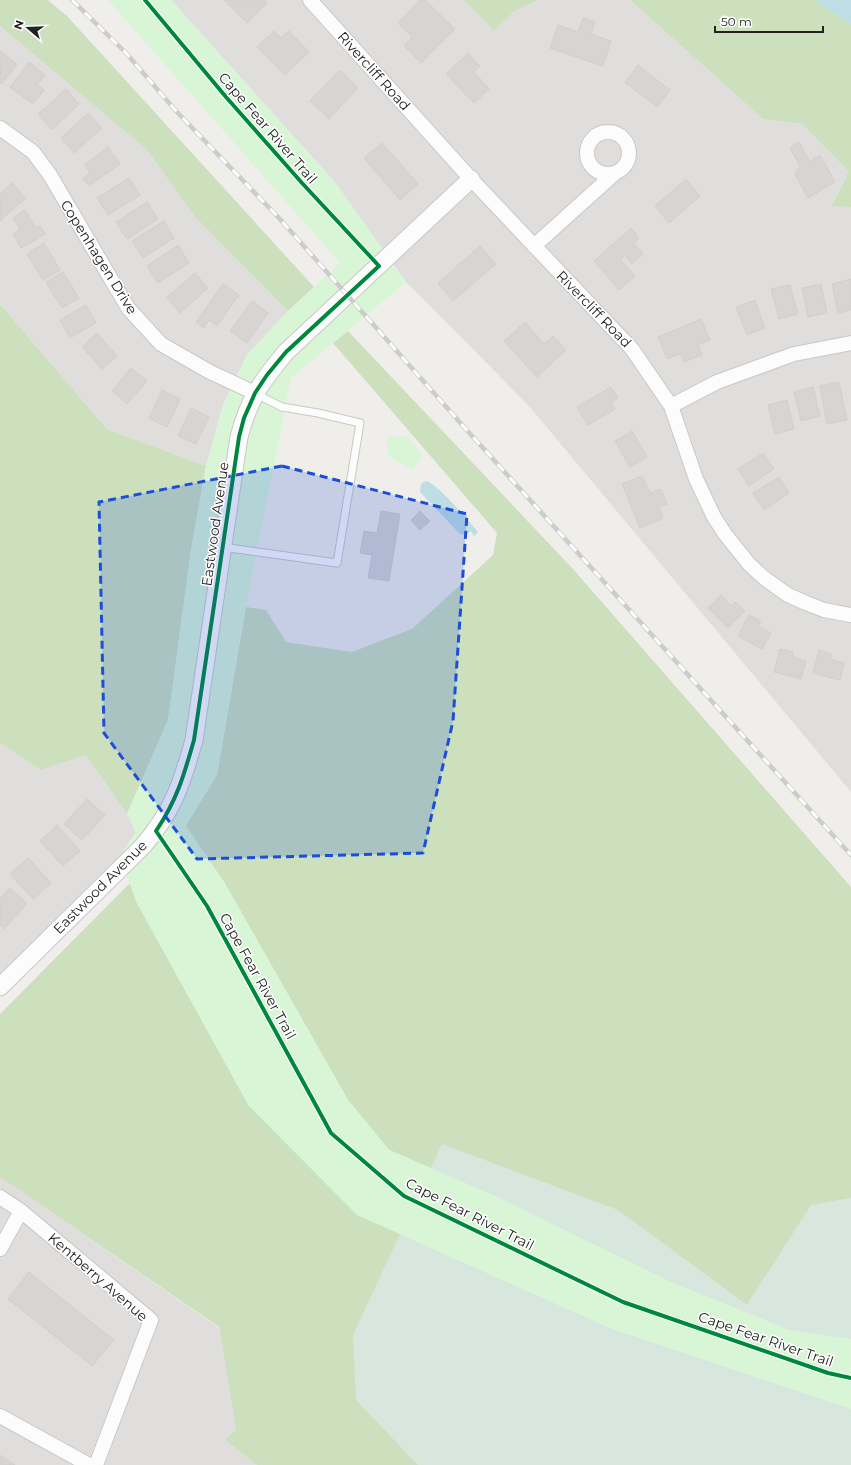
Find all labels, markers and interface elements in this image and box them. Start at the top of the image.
north arrow [8,8,48,48]
scale bar [715,8,823,34]
text: 50 m [721,14,752,29]
text: N [10,18,27,31]
street label: Rivercliff Road [334,28,414,114]
street label: Cape Fear River Trail [215,69,321,187]
street label: Copenhagen Drive [57,197,141,317]
street label: Rivercliff Road [553,267,635,351]
street label: Eastwood Avenue [197,461,233,587]
street label: Eastwood Avenue [49,836,151,938]
street label: Cape Fear River Trail [216,910,300,1042]
street label: Cape Fear River Trail [403,1174,537,1254]
street label: Kentberry Avenue [44,1229,152,1325]
street label: Cape Fear River Trail [696,1307,836,1371]

